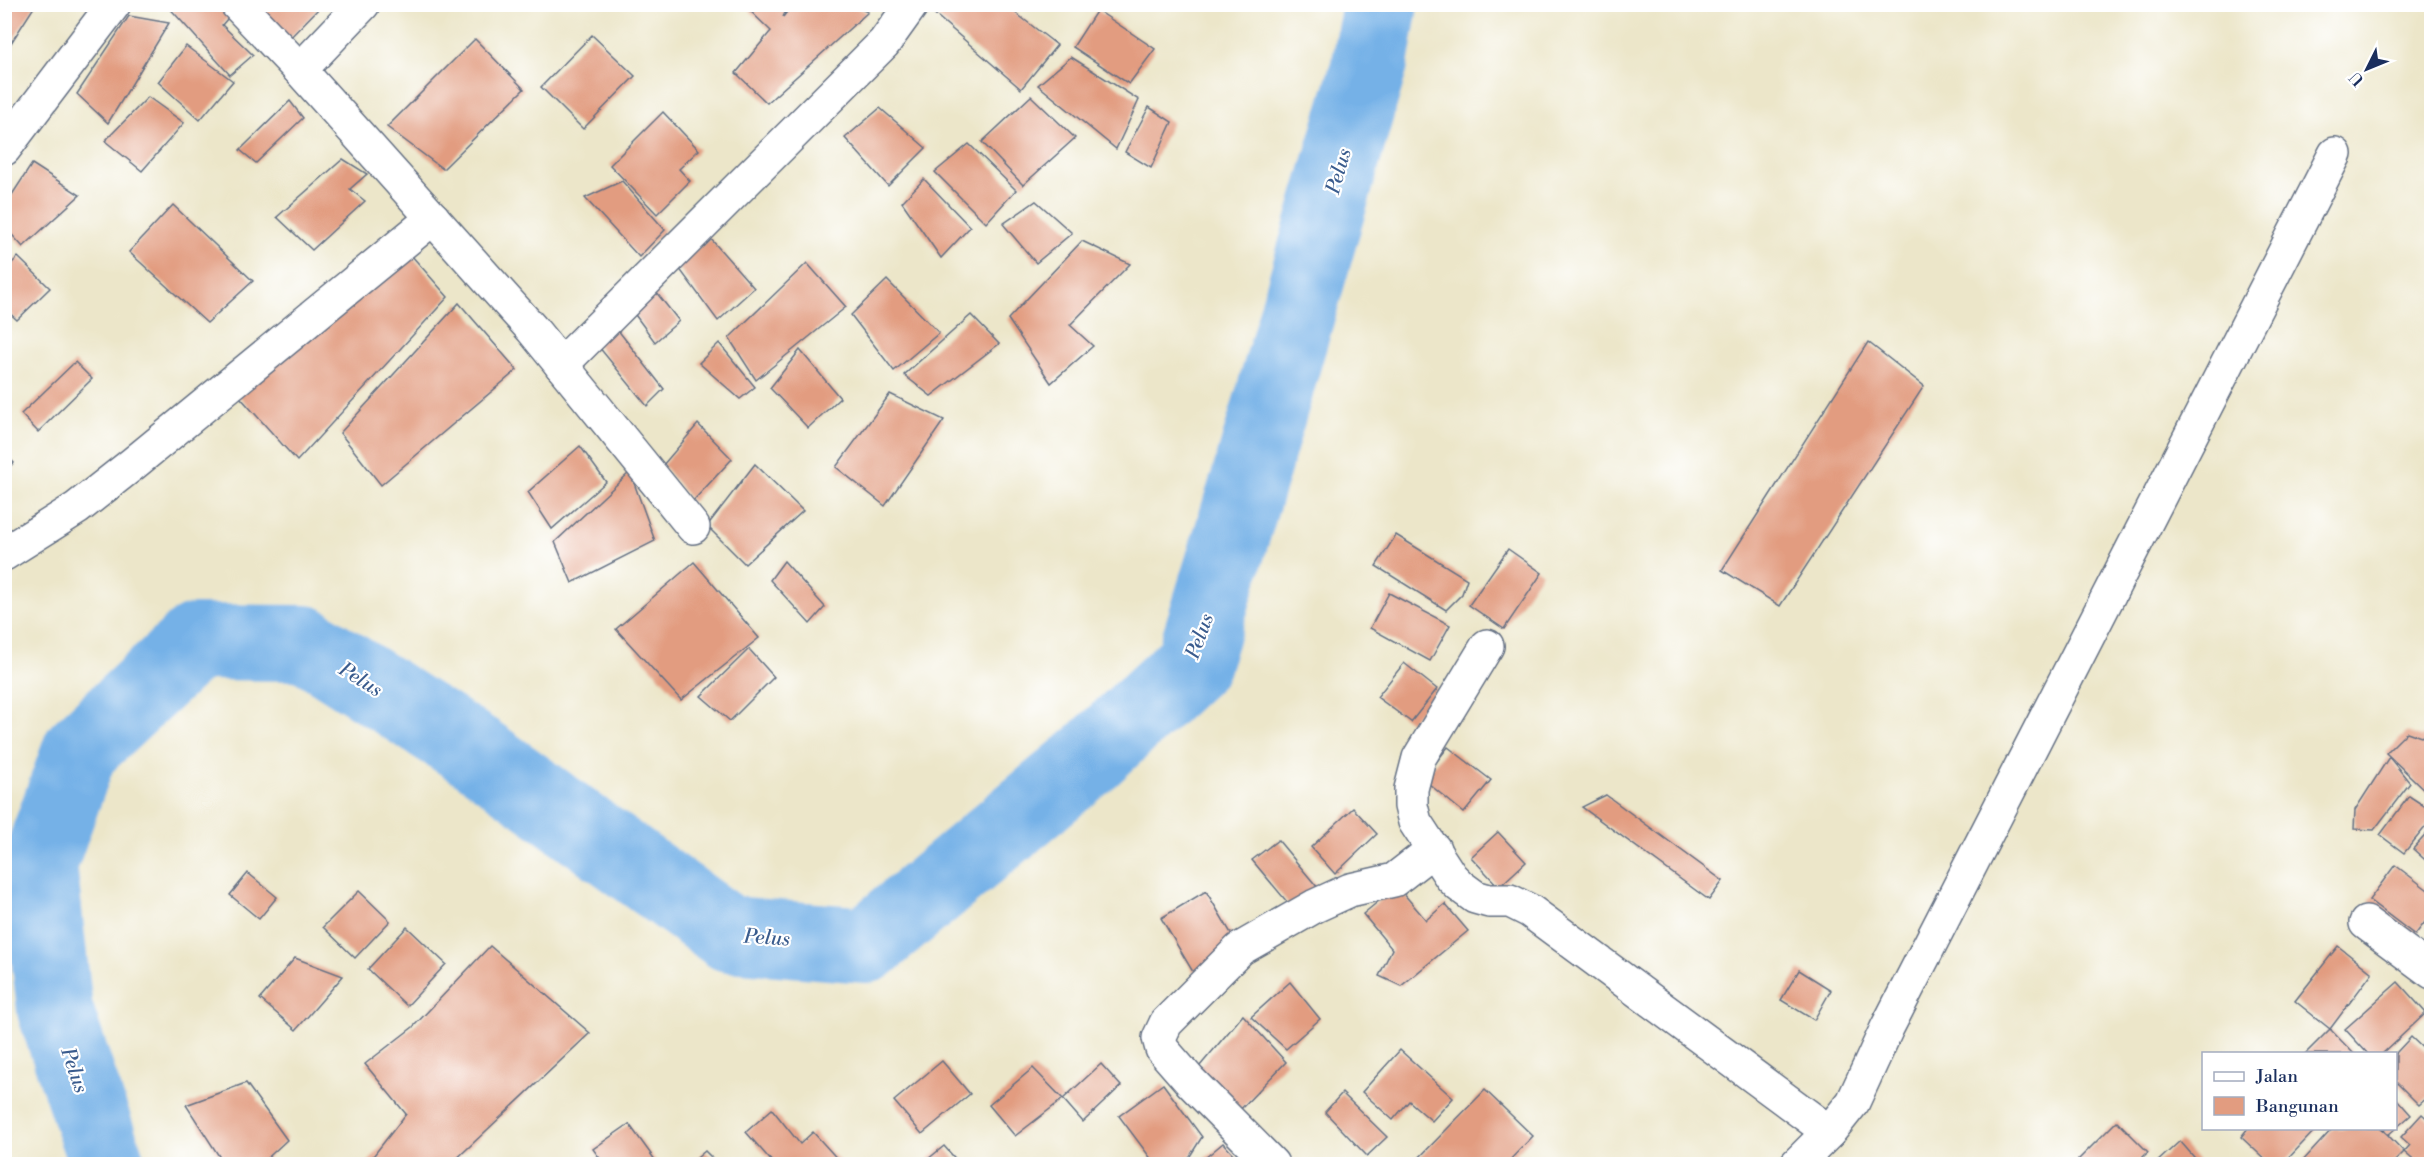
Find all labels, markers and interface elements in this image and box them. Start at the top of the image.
north arrow [2337,39,2397,99]
text: U [2345,67,2368,90]
water label: Pelus [1321,145,1358,198]
water label: Pelus [1180,610,1220,663]
water label: Pelus [333,657,387,703]
water label: Pelus [742,924,791,953]
water label: Pelus [54,1044,93,1097]
legend [2202,1052,2397,1130]
text: Jalan [2255,1065,2298,1088]
text: Bangunan [2255,1095,2339,1118]

